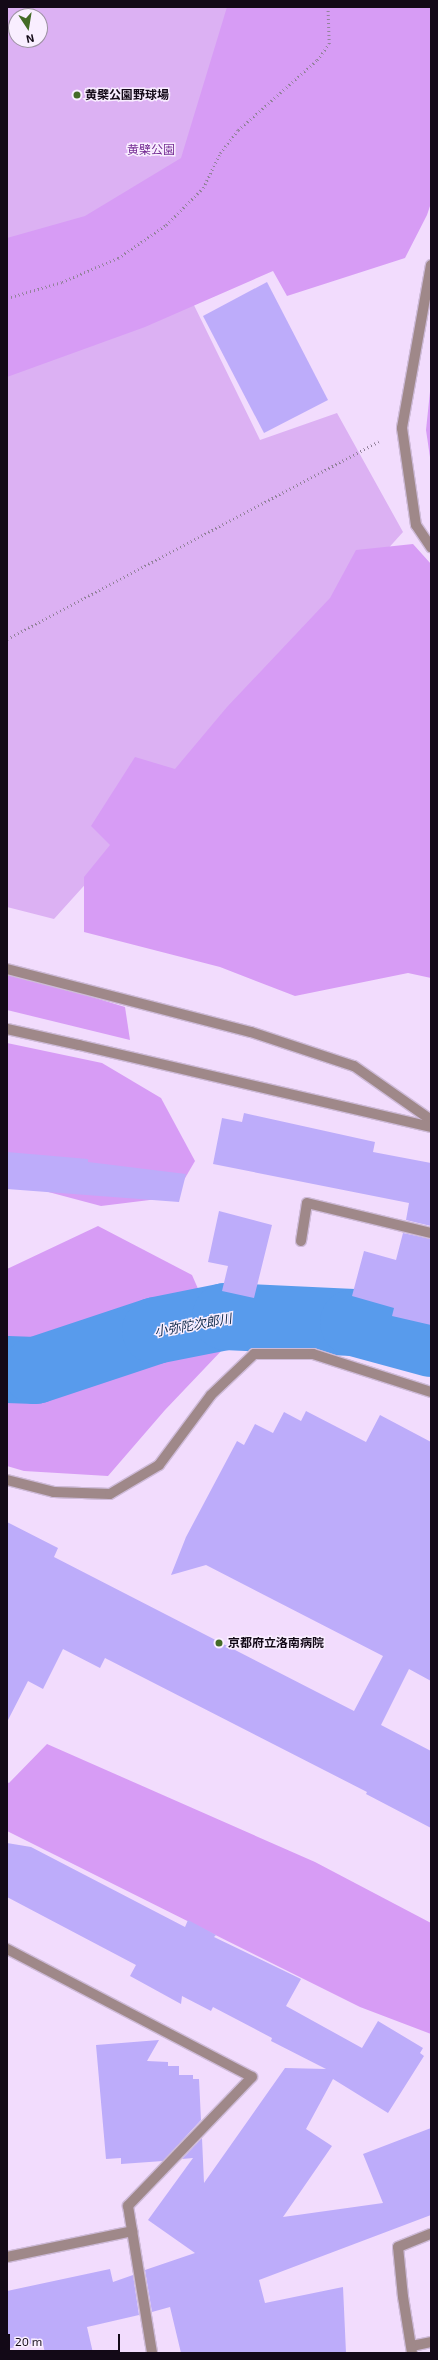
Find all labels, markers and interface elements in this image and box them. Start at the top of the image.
north arrow [8,8,48,48]
text: N [25,32,36,46]
place label: 黄檗公園野球場 [85,88,169,102]
marker: 黄檗公園野球場 [72,90,82,100]
park label: 黄檗公園 [127,143,175,157]
water label: 小弥陀次郎川 [153,1311,233,1339]
place label: 京都府立洛南病院 [228,1636,324,1650]
marker: 京都府立洛南病院 [213,1637,225,1649]
scale bar [10,2326,122,2352]
text: 20 m [15,2334,42,2348]

